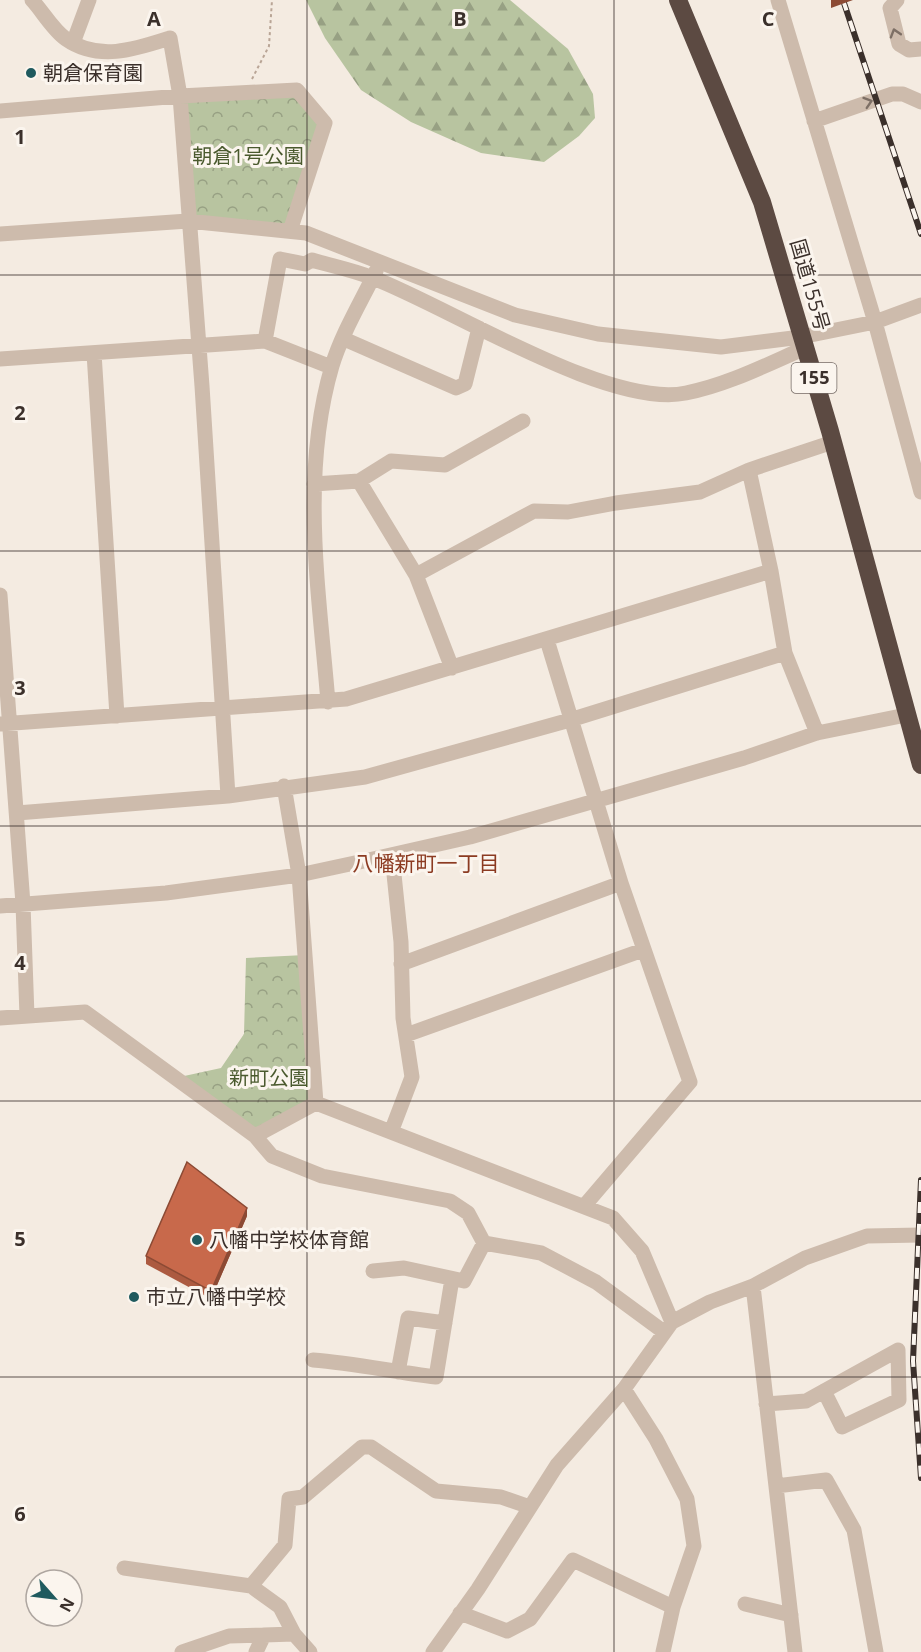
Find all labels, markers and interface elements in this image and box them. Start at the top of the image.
text: A [147,5,161,32]
text: B [453,5,467,32]
text: C [762,5,775,32]
one-way arrow [890,28,902,39]
place label: 朝倉保育園 [43,59,143,86]
marker: 朝倉保育園 [24,66,38,80]
one-way arrow [862,97,873,110]
text: 1 [14,123,26,150]
park label: 朝倉1号公園 [192,142,304,169]
street label: 国道155号 [785,236,836,334]
road number: 155 [792,363,836,393]
text: 2 [14,399,26,426]
text: 3 [14,674,26,701]
district label: 八幡新町一丁目 [353,849,500,877]
text: 4 [14,949,26,976]
park label: 新町公園 [229,1064,309,1091]
text: 5 [14,1225,26,1252]
place label: 八幡中学校体育館 [209,1226,369,1253]
marker: 八幡中学校体育館 [190,1233,204,1247]
place label: 市立八幡中学校 [146,1283,286,1310]
marker: 市立八幡中学校 [127,1290,141,1304]
text: 6 [14,1500,26,1527]
north arrow [24,1568,84,1628]
text: N [54,1594,80,1616]

